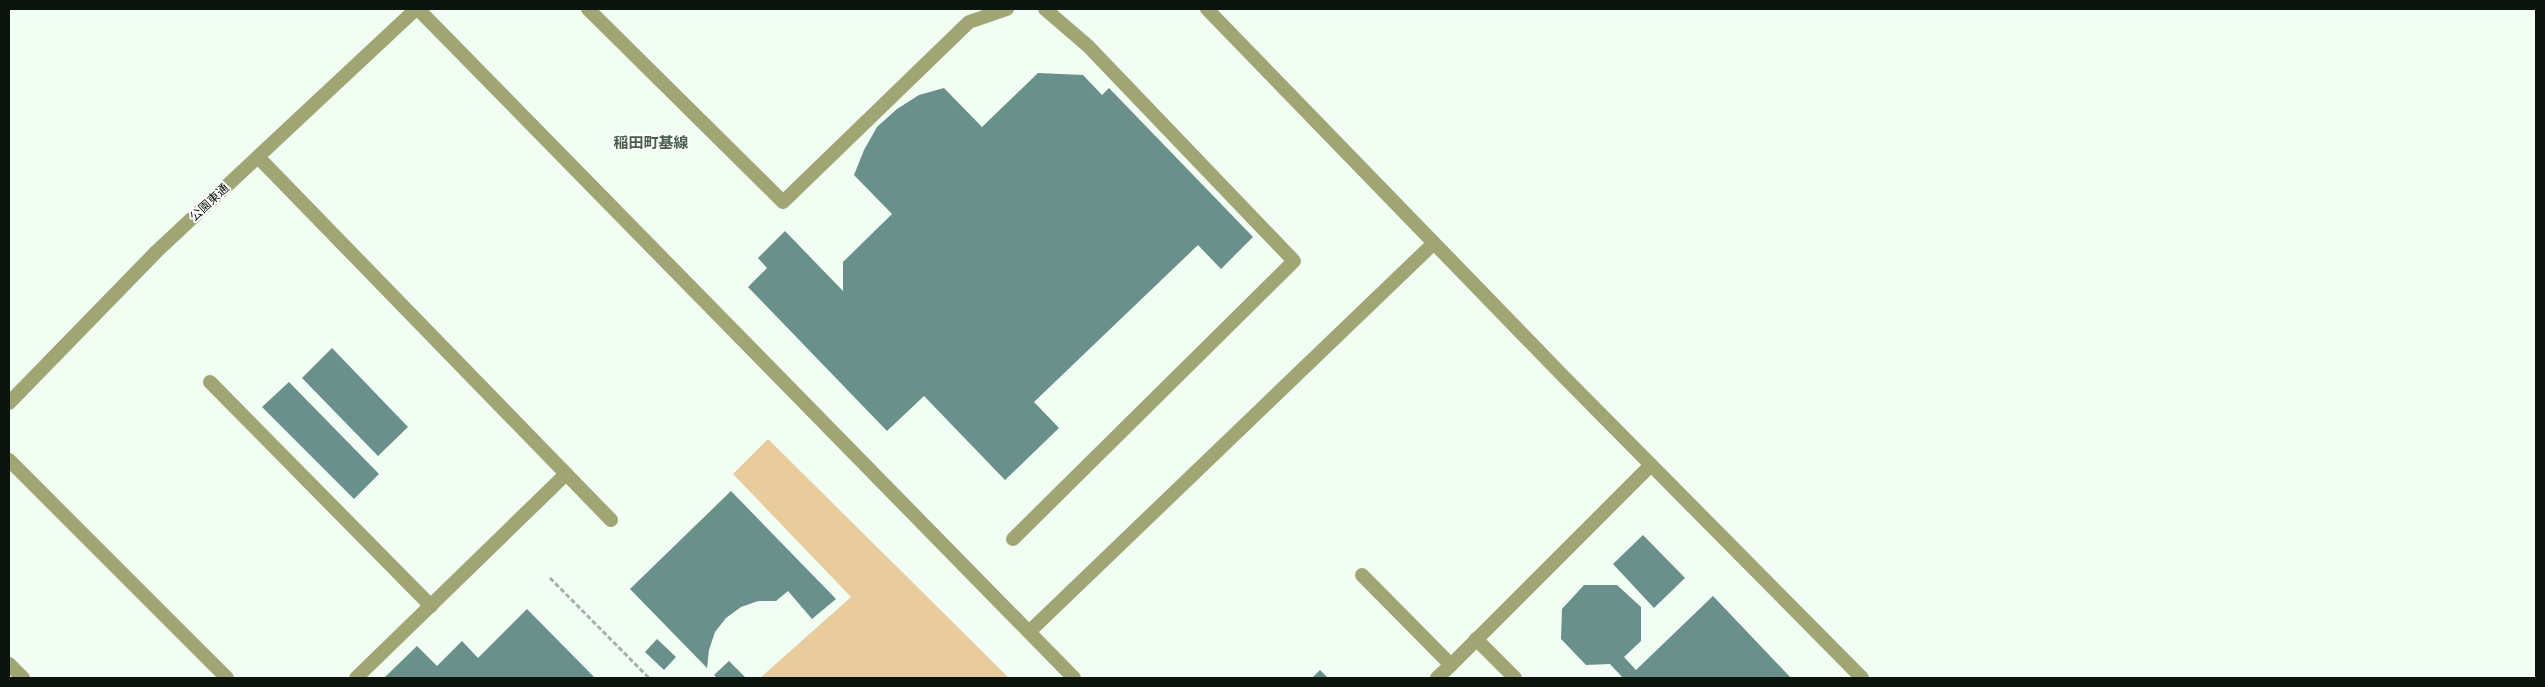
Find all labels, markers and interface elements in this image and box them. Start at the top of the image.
district label: 稲田町基線 [613,133,689,152]
street label: 公園東通 [186,180,232,224]

